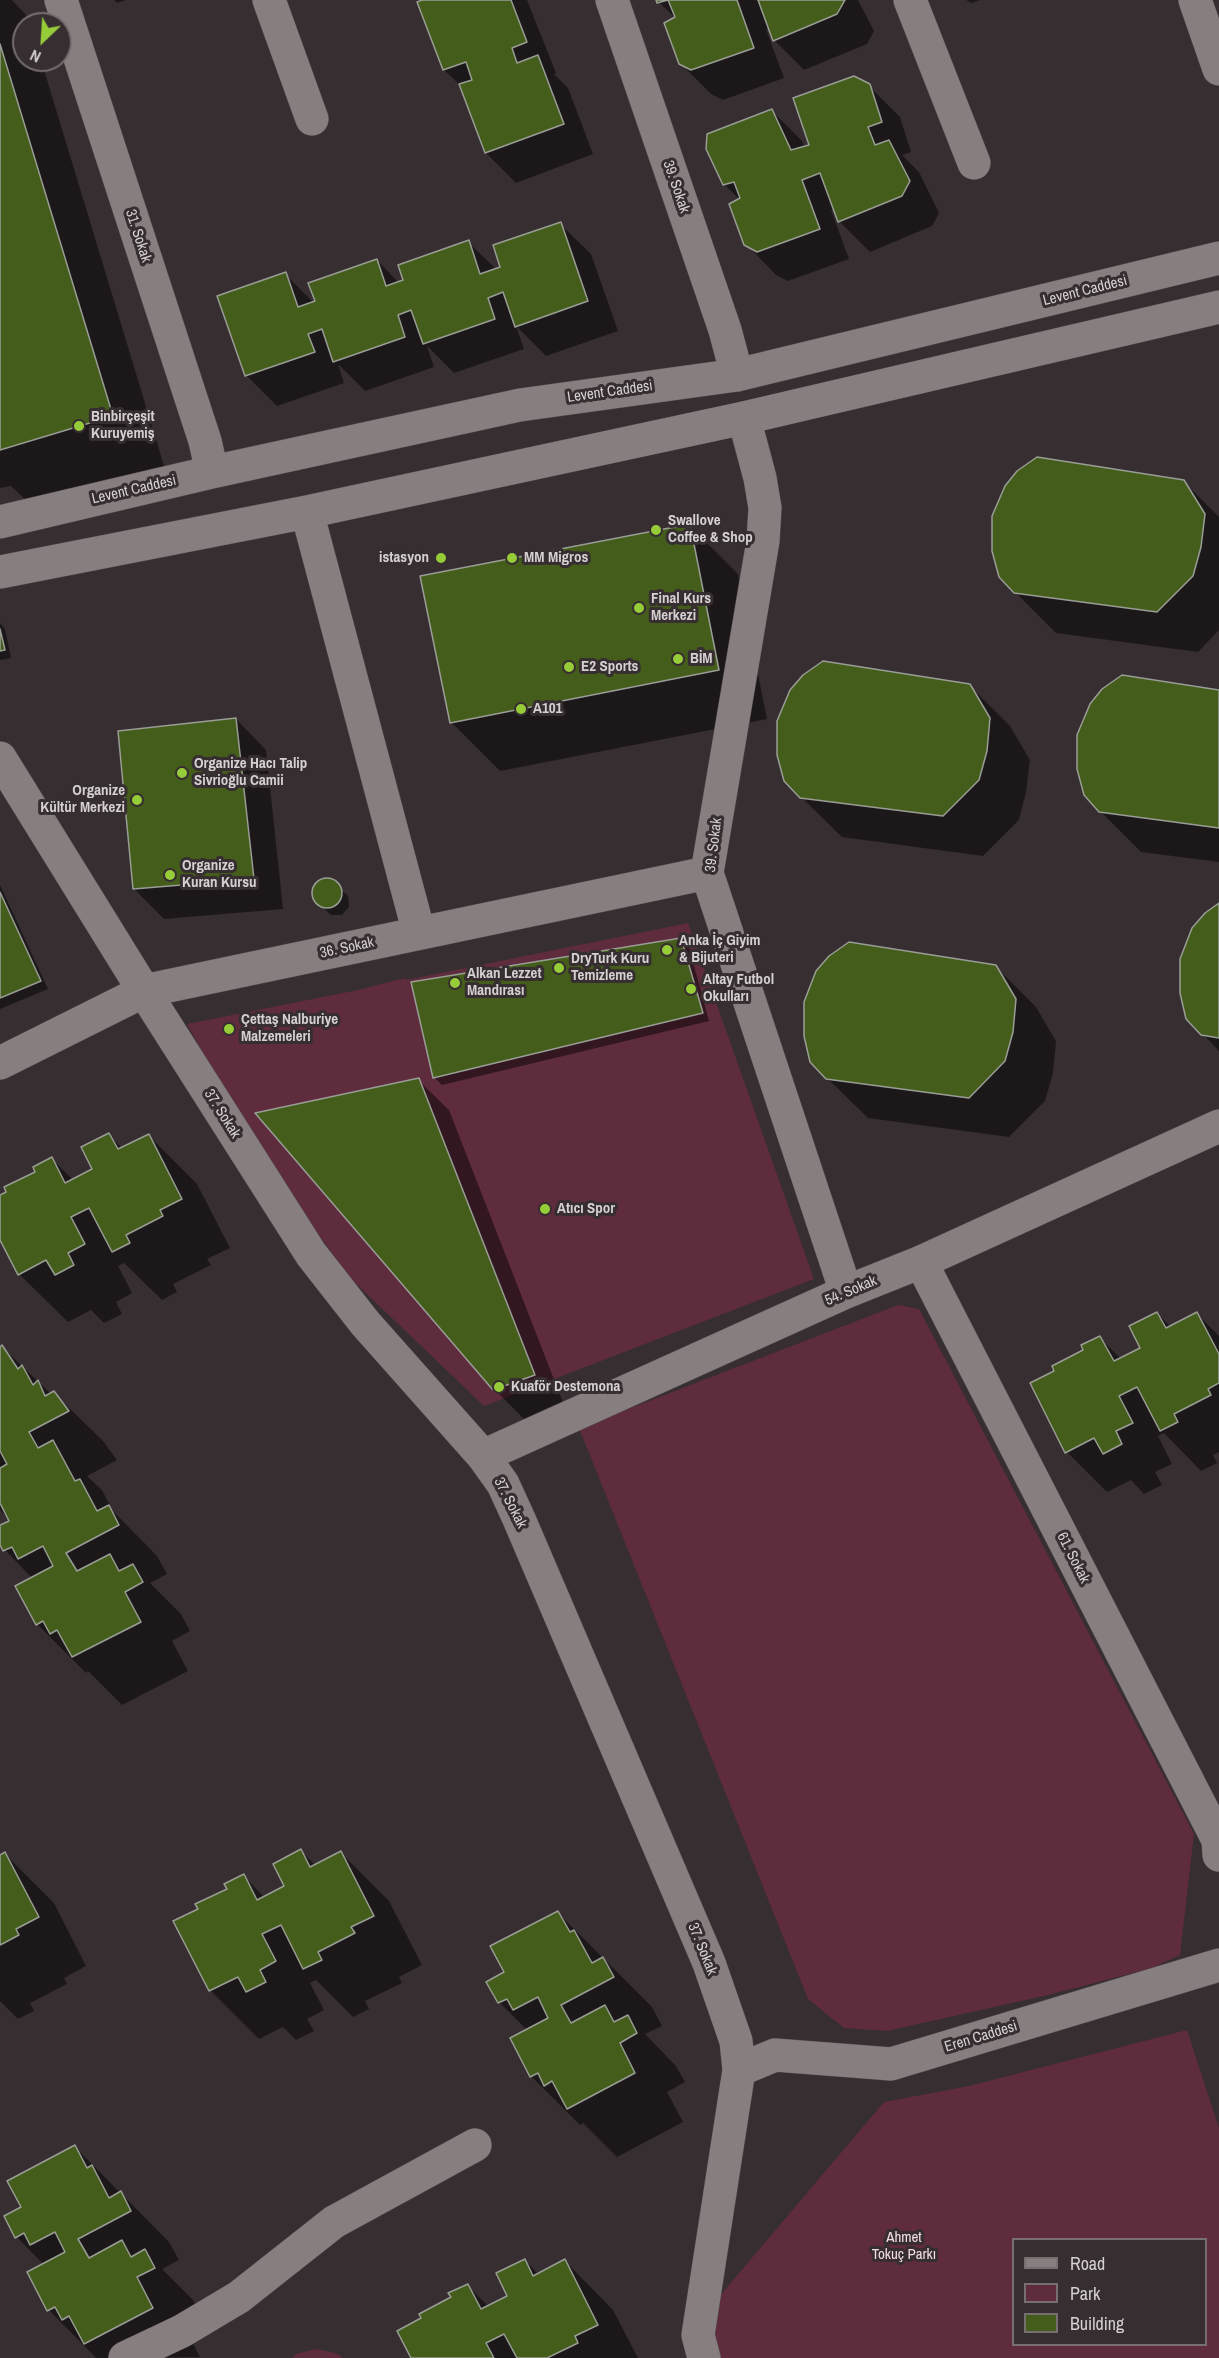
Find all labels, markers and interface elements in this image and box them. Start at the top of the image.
north arrow [12,12,72,72]
text: N [26,45,44,68]
street label: 39. Sokak [659,158,693,216]
street label: 31. Sokak [121,207,155,265]
street label: Levent Caddesi [1041,272,1129,310]
street label: Levent Caddesi [566,377,654,407]
place label: Binbirçeşit Kuruyemiş [91,408,155,443]
marker: Binbirçeşit Kuruyemiş [72,419,86,433]
street label: Levent Caddesi [90,472,178,508]
place label: Swallove Coffee & Shop [668,512,753,547]
marker: Swallove Coffee & Shop [649,523,663,537]
place label: istasyon [379,549,429,567]
place label: MM Migros [524,549,588,567]
marker: istasyon [434,551,448,565]
marker: MM Migros [505,551,519,565]
place label: Final Kurs Merkezi [651,590,711,625]
marker: Final Kurs Merkezi [632,601,646,615]
place label: BİM [690,650,713,668]
marker: BİM [671,652,685,666]
place label: E2 Sports [581,658,638,676]
marker: E2 Sports [562,660,576,674]
place label: A101 [533,700,562,718]
marker: A101 [514,702,528,716]
place label: Organize Hacı Talip Sivrioğlu Camii [194,755,307,790]
marker: Organize Hacı Talip Sivrioğlu Camii [175,766,189,780]
place label: Organize Kültür Merkezi [40,782,125,817]
marker: Organize Kültür Merkezi [130,793,144,807]
street label: 39. Sokak [702,817,726,873]
place label: Organize Kuran Kursu [182,857,256,892]
marker: Organize Kuran Kursu [163,868,177,882]
place label: Anka İç Giyim & Bijuteri [679,932,760,967]
street label: 36. Sokak [318,934,376,962]
marker: Anka İç Giyim & Bijuteri [660,943,674,957]
place label: DryTurk Kuru Temizleme [571,950,649,985]
marker: DryTurk Kuru Temizleme [552,961,566,975]
place label: Alkan Lezzet Mandırası [467,965,542,1000]
place label: Altay Futbol Okulları [703,971,774,1006]
marker: Alkan Lezzet Mandırası [448,976,462,990]
marker: Altay Futbol Okulları [684,982,698,996]
place label: Çettaş Nalburiye Malzemeleri [241,1011,338,1046]
marker: Çettaş Nalburiye Malzemeleri [222,1022,236,1036]
street label: 37. Sokak [200,1086,244,1142]
place label: Atıcı Spor [557,1200,615,1218]
marker: Atıcı Spor [538,1202,552,1216]
street label: 54. Sokak [822,1272,880,1310]
place label: Kuaför Destemona [511,1378,620,1396]
marker: Kuaför Destemona [492,1380,506,1394]
street label: 37. Sokak [490,1475,530,1531]
street label: 61. Sokak [1053,1530,1093,1586]
street label: 37. Sokak [683,1920,721,1978]
street label: Eren Caddesi [942,2017,1020,2057]
park label: Ahmet Tokuç Parkı [872,2229,936,2264]
legend [1012,2238,1207,2346]
text: Road [1070,2251,1105,2276]
text: Park [1070,2281,1100,2306]
text: Building [1070,2311,1124,2336]

